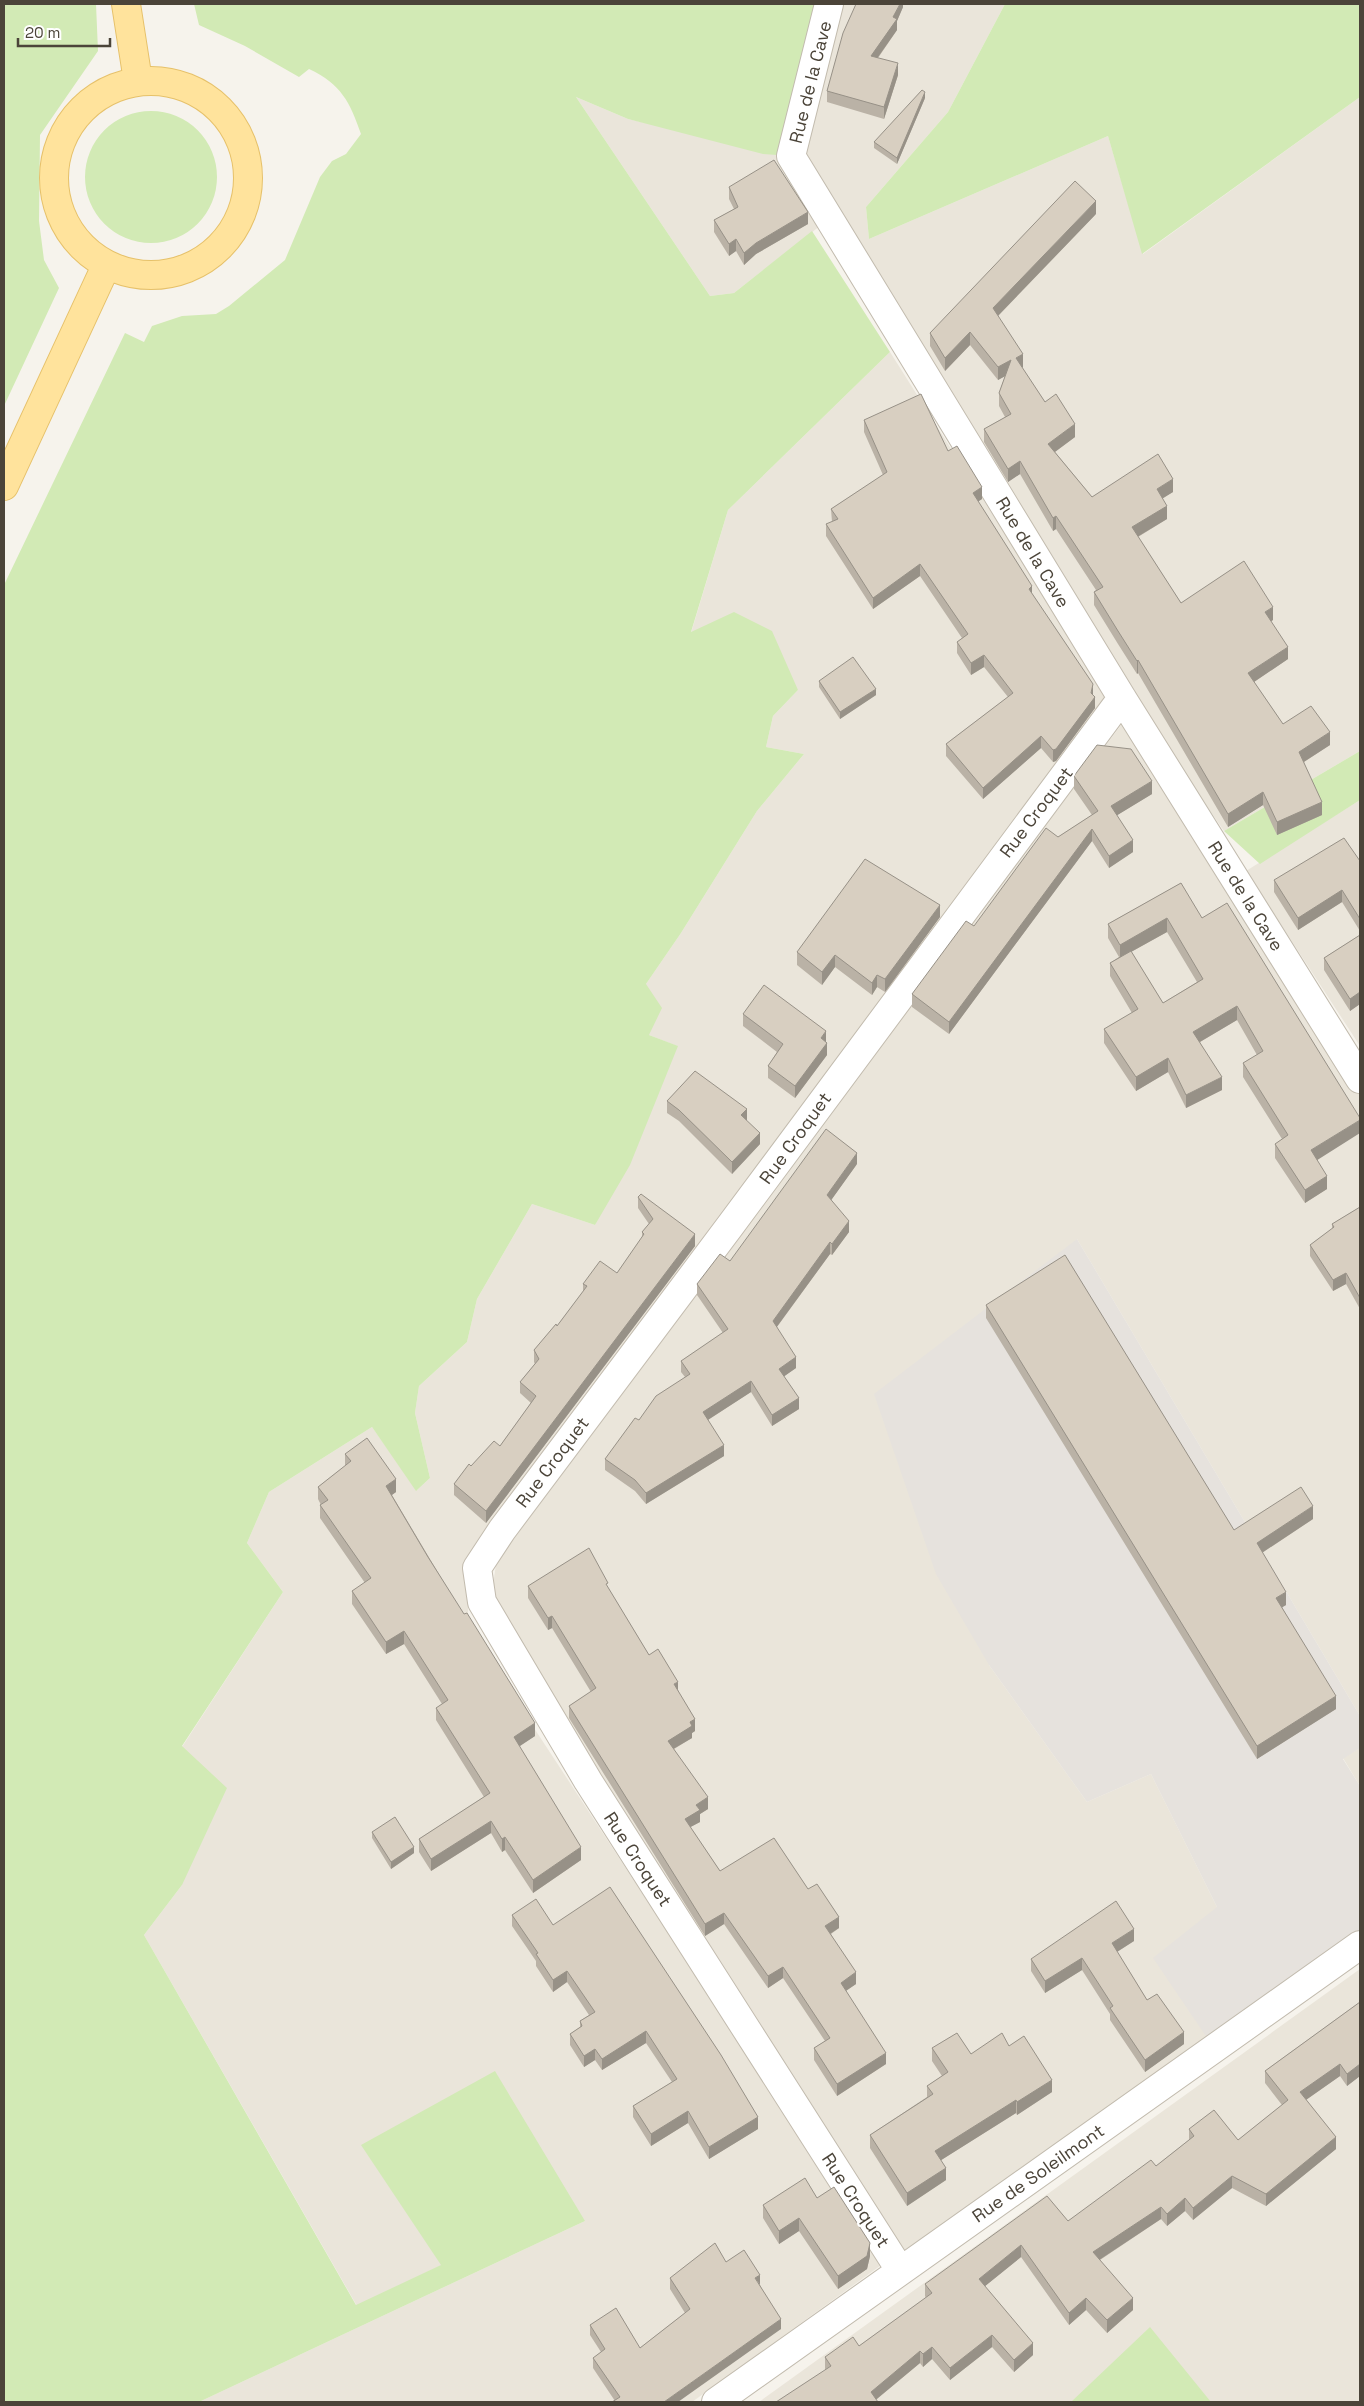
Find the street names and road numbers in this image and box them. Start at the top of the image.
street label: Rue de la Cave [784,18,836,146]
street label: Rue de la Cave [991,492,1075,612]
street label: Rue Croquet [994,762,1078,862]
street label: Rue de la Cave [1203,837,1289,955]
street label: Rue Croquet [754,1088,836,1188]
street label: Rue Croquet [510,1412,594,1512]
street label: Rue Croquet [599,1807,677,1911]
street label: Rue de Soleilmont [967,2119,1109,2227]
street label: Rue Croquet [817,2148,895,2252]

